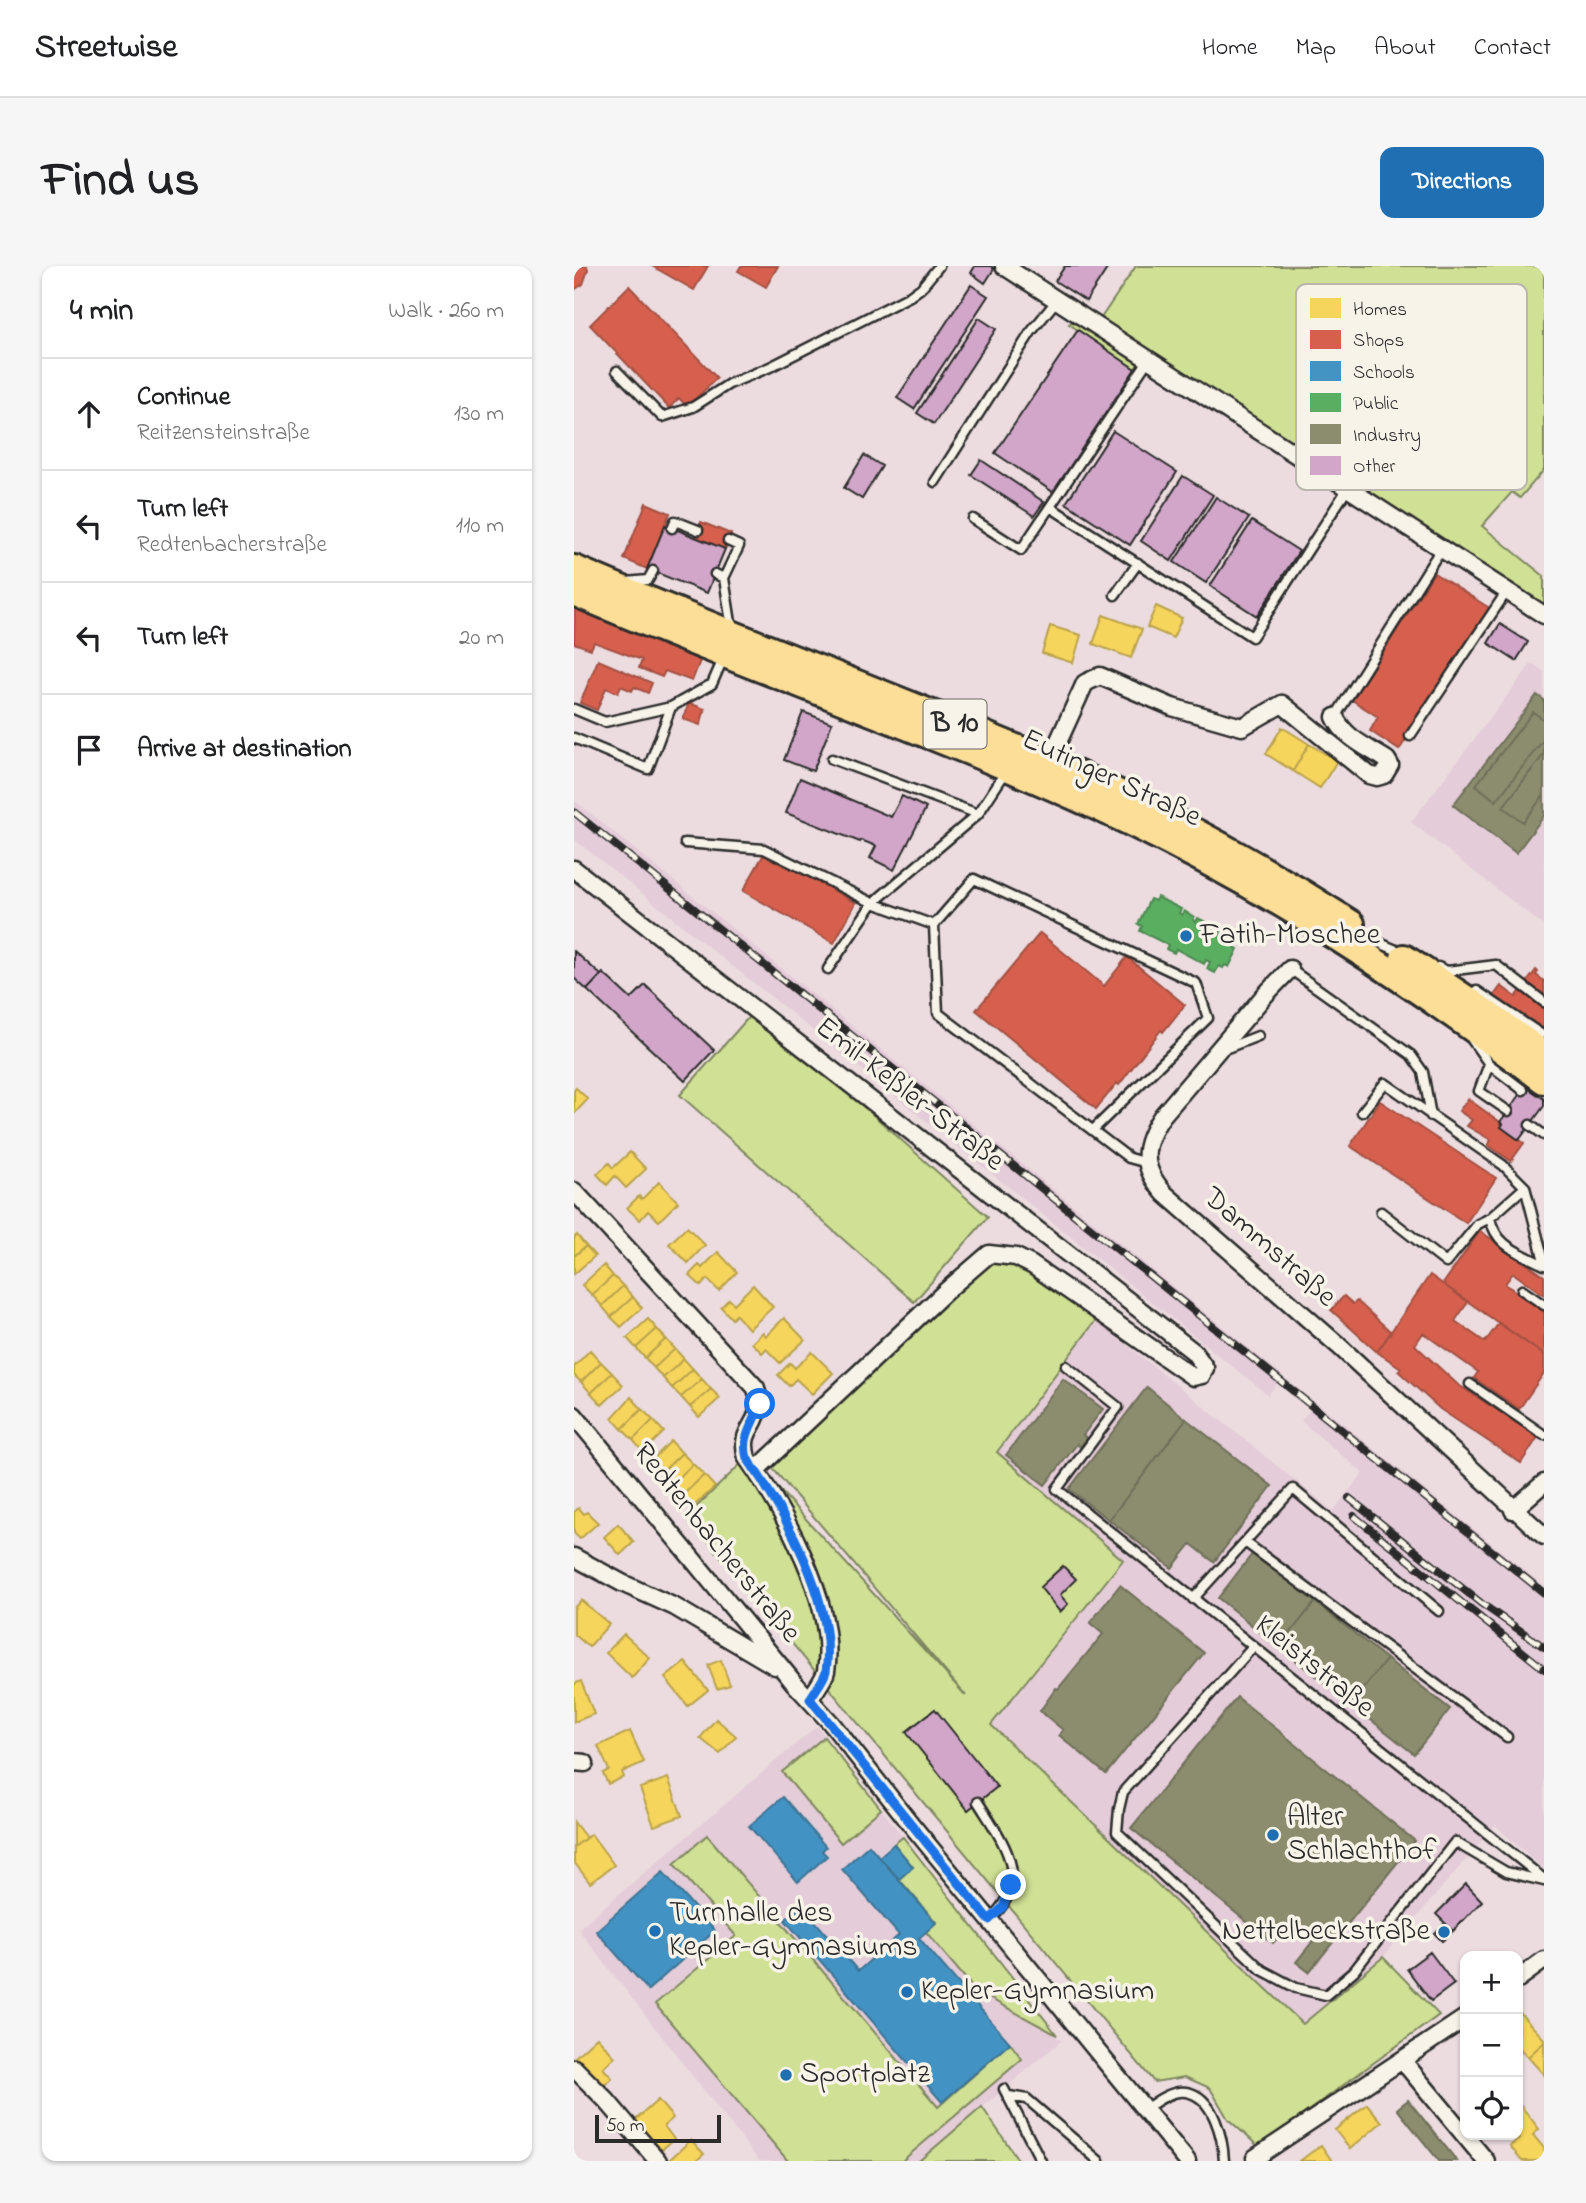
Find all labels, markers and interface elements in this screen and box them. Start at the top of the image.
text: Streetwise [35,24,177,72]
text: Home [1202,31,1258,66]
text: Map [1296,31,1336,66]
text: About [1374,31,1436,66]
text: Contact [1474,31,1551,66]
text: Find us [42,146,199,218]
button: Directions [1380,147,1544,218]
legend [1296,284,1527,490]
text: 4 min [70,290,133,334]
text: Walk · 260 m [388,295,504,328]
text: Homes [1353,297,1407,324]
text: Shops [1353,328,1404,355]
text: Schools [1353,360,1415,387]
text: Continue [137,379,230,417]
text: Public [1353,391,1399,418]
icon: ahead [70,395,108,433]
text: 130 m [454,398,504,431]
text: Reitzensteinstraße [137,417,310,450]
text: Industry [1353,423,1421,451]
text: Other [1353,454,1395,481]
text: Turn left [137,491,228,529]
icon: left [70,507,108,545]
text: 110 m [456,510,504,543]
text: Redtenbacherstraße [137,529,327,562]
icon: left [70,619,108,657]
text: Turn left [137,619,228,657]
text: 20 m [459,622,504,655]
road number: B 10 [924,700,986,748]
street label: Eutinger Straße [1014,718,1208,840]
icon: arrive [70,731,108,769]
text: Arrive at destination [137,731,352,769]
place label: Fatih-Moschee [1199,914,1381,958]
marker: Fatih-Moschee [1178,928,1194,944]
street label: Emil-Keßler-Straße [805,1007,1014,1183]
street label: Dammstraße [1192,1177,1346,1319]
route start [744,1388,775,1419]
street label: Redtenbacherstraße [621,1433,811,1653]
street label: Kleiststraße [1244,1605,1384,1730]
place label: Alter Schlachthof [1287,1796,1437,1874]
marker: Alter Schlachthof [1265,1827,1281,1843]
route end [995,1869,1026,1900]
place label: Turnhalle des Kepler-Gymnasiums [669,1892,918,1970]
place label: Nettelbeckstraße [1222,1910,1431,1954]
marker: Turnhalle des Kepler-Gymnasiums [647,1923,663,1939]
marker: Nettelbeckstraße [1436,1924,1452,1940]
map controls [1460,1951,1523,2140]
button: + [1460,1951,1523,2014]
place label: Kepler-Gymnasium [921,1970,1154,2014]
marker: Kepler-Gymnasium [899,1984,915,2000]
button: − [1460,2014,1523,2077]
place label: Sportplatz [800,2053,930,2097]
marker: Sportplatz [778,2067,794,2083]
button: locate [1460,2077,1523,2140]
scale bar [595,2112,721,2144]
text: 50 m [606,2113,645,2140]

